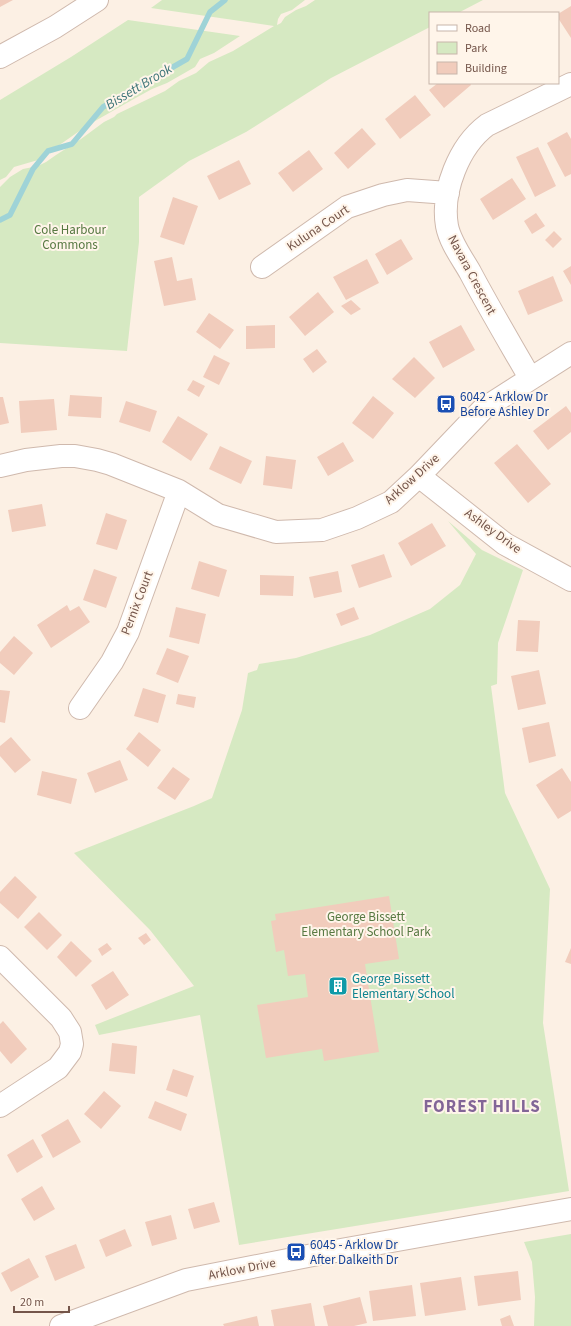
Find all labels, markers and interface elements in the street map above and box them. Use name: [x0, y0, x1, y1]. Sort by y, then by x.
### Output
legend: [429, 12, 559, 84]
text: Road: [465, 20, 491, 37]
text: Park: [465, 40, 487, 57]
water label: Bissett Brook: [102, 59, 176, 115]
text: Building: [465, 60, 507, 77]
street label: Kuluna Court: [283, 200, 353, 255]
park label: Cole Harbour Commons: [34, 221, 107, 254]
street label: Navara Crescent: [443, 232, 501, 319]
place label: 6042 - Arklow Dr Before Ashley Dr: [460, 388, 550, 421]
bus stop icon: 6042 - Arklow Dr Before Ashley Dr: [435, 393, 457, 415]
street label: Arklow Drive: [381, 449, 443, 509]
street label: Ashley Drive: [461, 504, 525, 558]
street label: Pernix Court: [117, 568, 158, 638]
park label: George Bissett Elementary School Park: [301, 908, 431, 941]
place label: George Bissett Elementary School: [352, 970, 454, 1003]
building icon: George Bissett Elementary School: [327, 975, 349, 997]
district label: FOREST HILLS: [423, 1095, 541, 1119]
place label: 6045 - Arklow Dr After Dalkeith Dr: [310, 1236, 399, 1269]
bus stop icon: 6045 - Arklow Dr After Dalkeith Dr: [285, 1241, 307, 1263]
street label: Arklow Drive: [207, 1254, 277, 1284]
scale bar: [14, 1288, 69, 1314]
text: 20 m: [20, 1294, 44, 1311]

